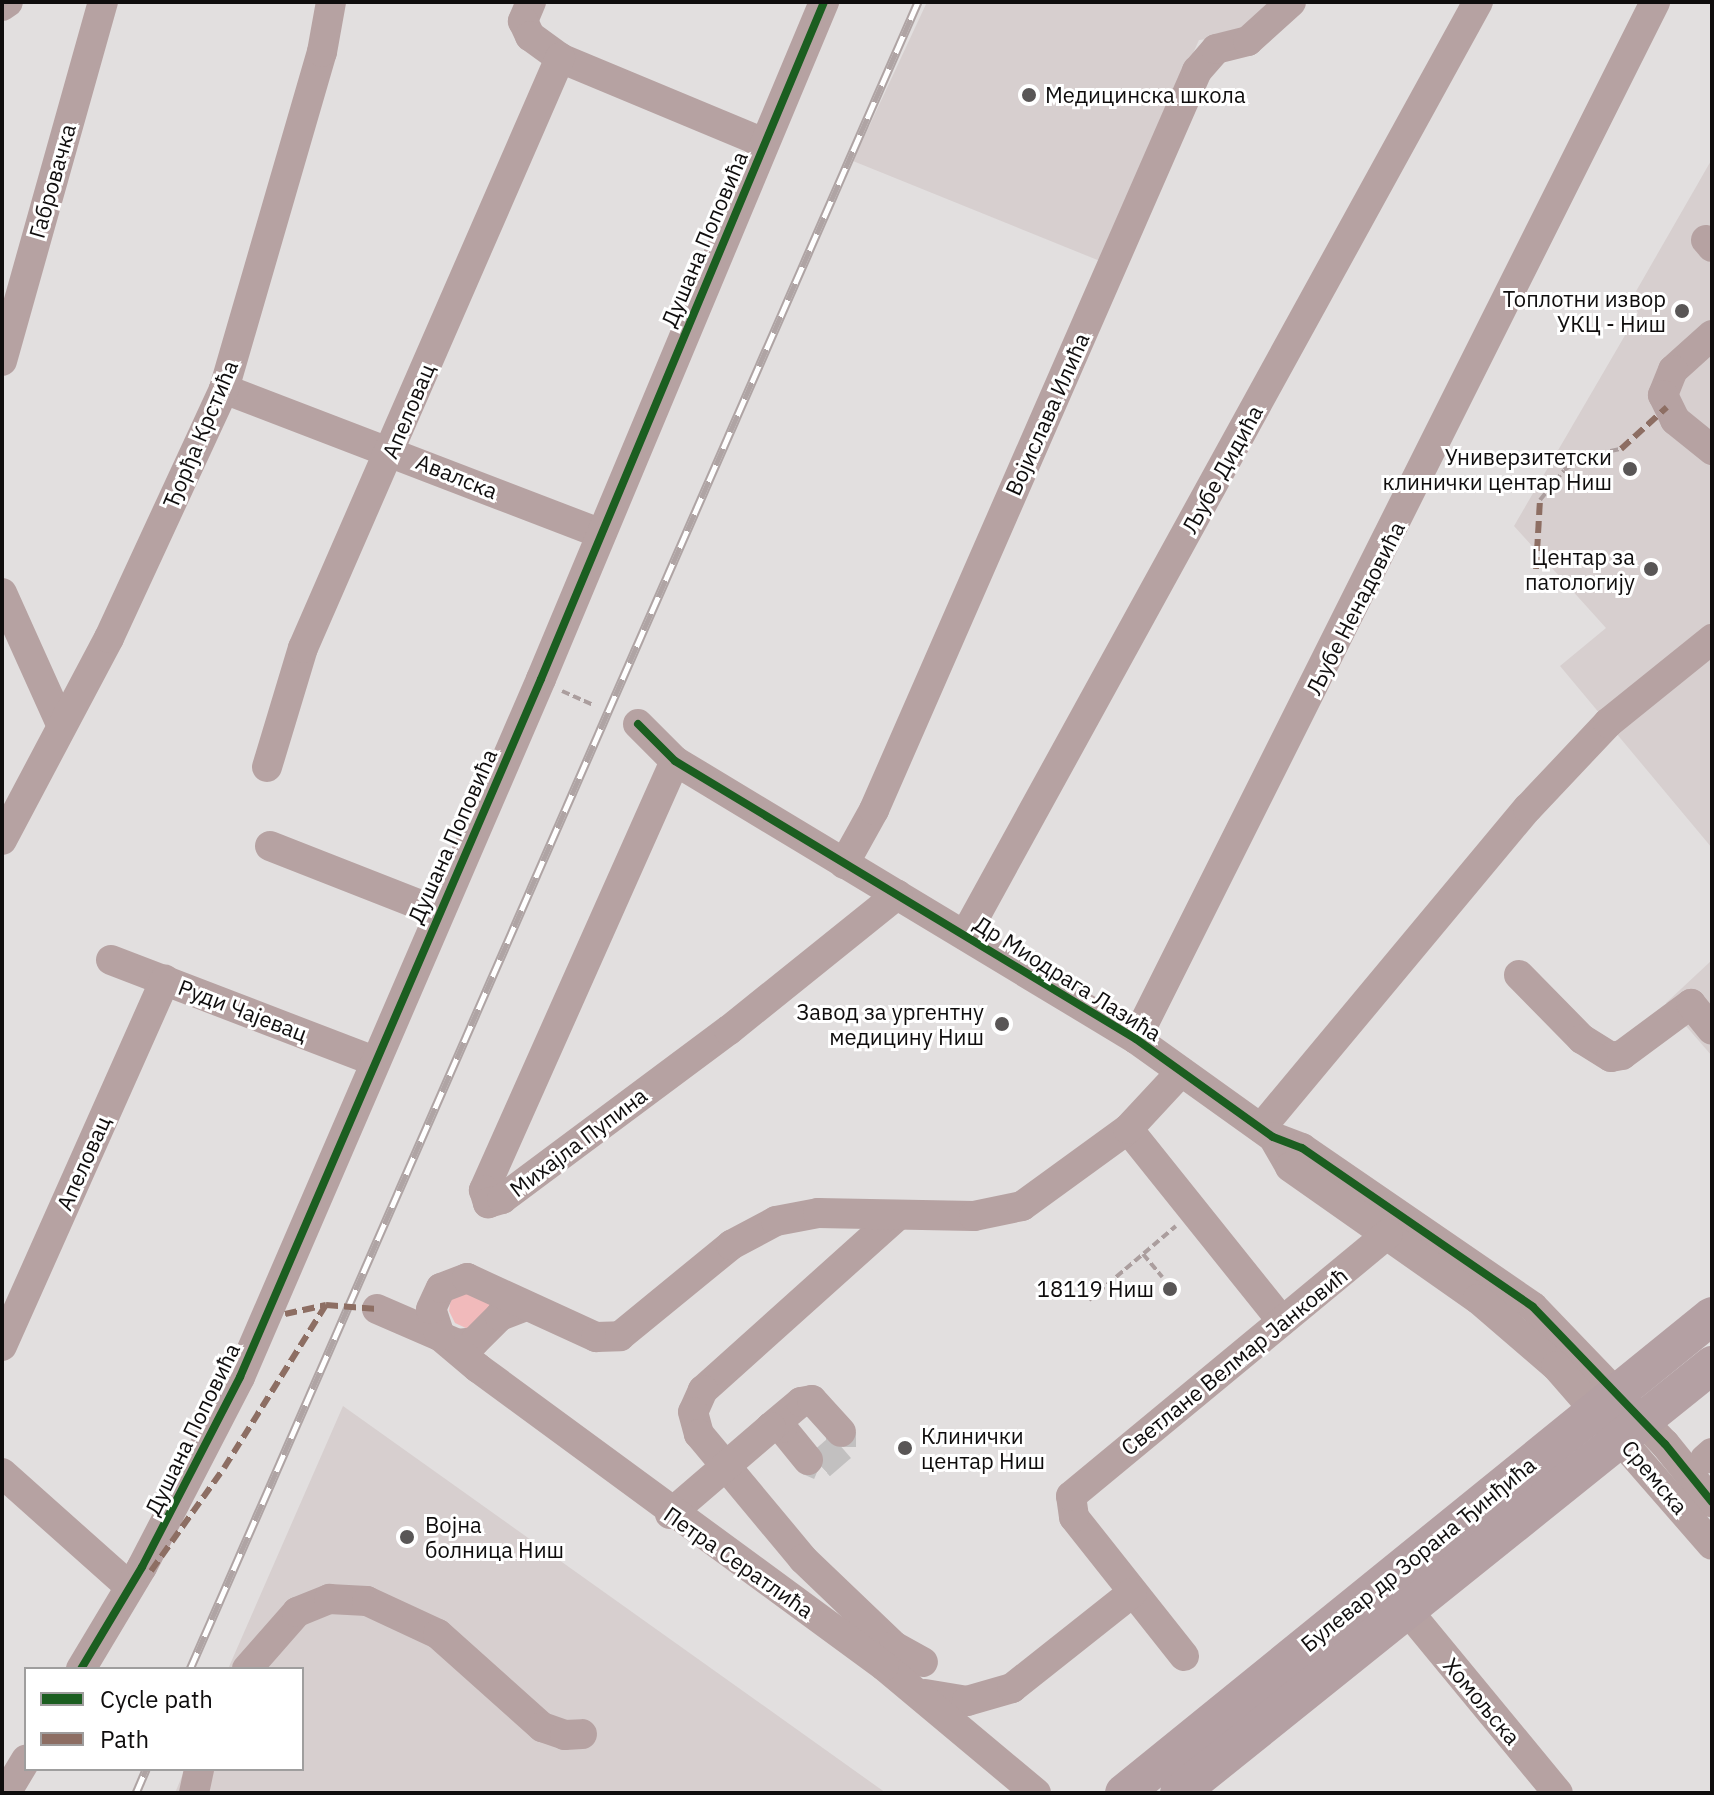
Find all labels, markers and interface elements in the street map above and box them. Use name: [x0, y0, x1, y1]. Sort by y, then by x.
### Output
place label: Медицинска школа: [1045, 82, 1246, 108]
marker: Медицинска школа: [1020, 86, 1038, 104]
street label: Габровачка: [23, 121, 81, 241]
street label: Душана Поповића: [655, 147, 753, 331]
place label: Топлотни извор УКЦ - Ниш: [1503, 285, 1666, 336]
marker: Топлотни извор УКЦ - Ниш: [1673, 302, 1691, 320]
street label: Војислава Илића: [999, 329, 1095, 499]
street label: Ђорђа Крстића: [157, 356, 243, 512]
street label: Апеловац: [376, 360, 440, 462]
street label: Љубе Дидића: [1176, 400, 1268, 538]
place label: Универзитетски клинички центар Ниш: [1383, 443, 1612, 494]
street label: Авалска: [412, 448, 502, 504]
marker: Универзитетски клинички центар Ниш: [1619, 458, 1641, 480]
street label: Љубе Ненадовића: [1300, 517, 1410, 699]
place label: Центар за патологију: [1525, 543, 1635, 594]
marker: Центар за патологију: [1642, 560, 1660, 578]
street label: Душана Поповића: [402, 745, 502, 927]
street label: Др Миодрага Лазића: [969, 910, 1167, 1046]
street label: Руди Чајевац: [175, 973, 311, 1047]
place label: Завод за ургентну медицину Ниш: [796, 998, 984, 1050]
marker: Завод за ургентну медицину Ниш: [991, 1013, 1013, 1035]
street label: Михајла Пупина: [504, 1082, 652, 1202]
street label: Апеловац: [50, 1112, 116, 1214]
street label: Светлане Велмар Јанковић: [1116, 1262, 1352, 1460]
place label: 18119 Ниш: [1037, 1276, 1154, 1302]
marker: 18119 Ниш: [1161, 1280, 1179, 1298]
street label: Душана Поповића: [139, 1339, 245, 1519]
place label: Клинички центар Ниш: [921, 1422, 1045, 1474]
street label: Сремска: [1616, 1435, 1694, 1519]
marker: Клинички центар Ниш: [896, 1439, 914, 1457]
street label: Булевар др Зорана Ђинђића: [1295, 1451, 1541, 1657]
street label: Петра Сератлића: [659, 1501, 819, 1623]
place label: Војна болница Ниш: [425, 1511, 564, 1562]
marker: Војна болница Ниш: [396, 1526, 418, 1548]
street label: Хомољска: [1438, 1652, 1526, 1750]
legend: [24, 1667, 304, 1771]
text: Cycle path: [100, 1683, 213, 1715]
text: Path: [100, 1723, 149, 1755]

